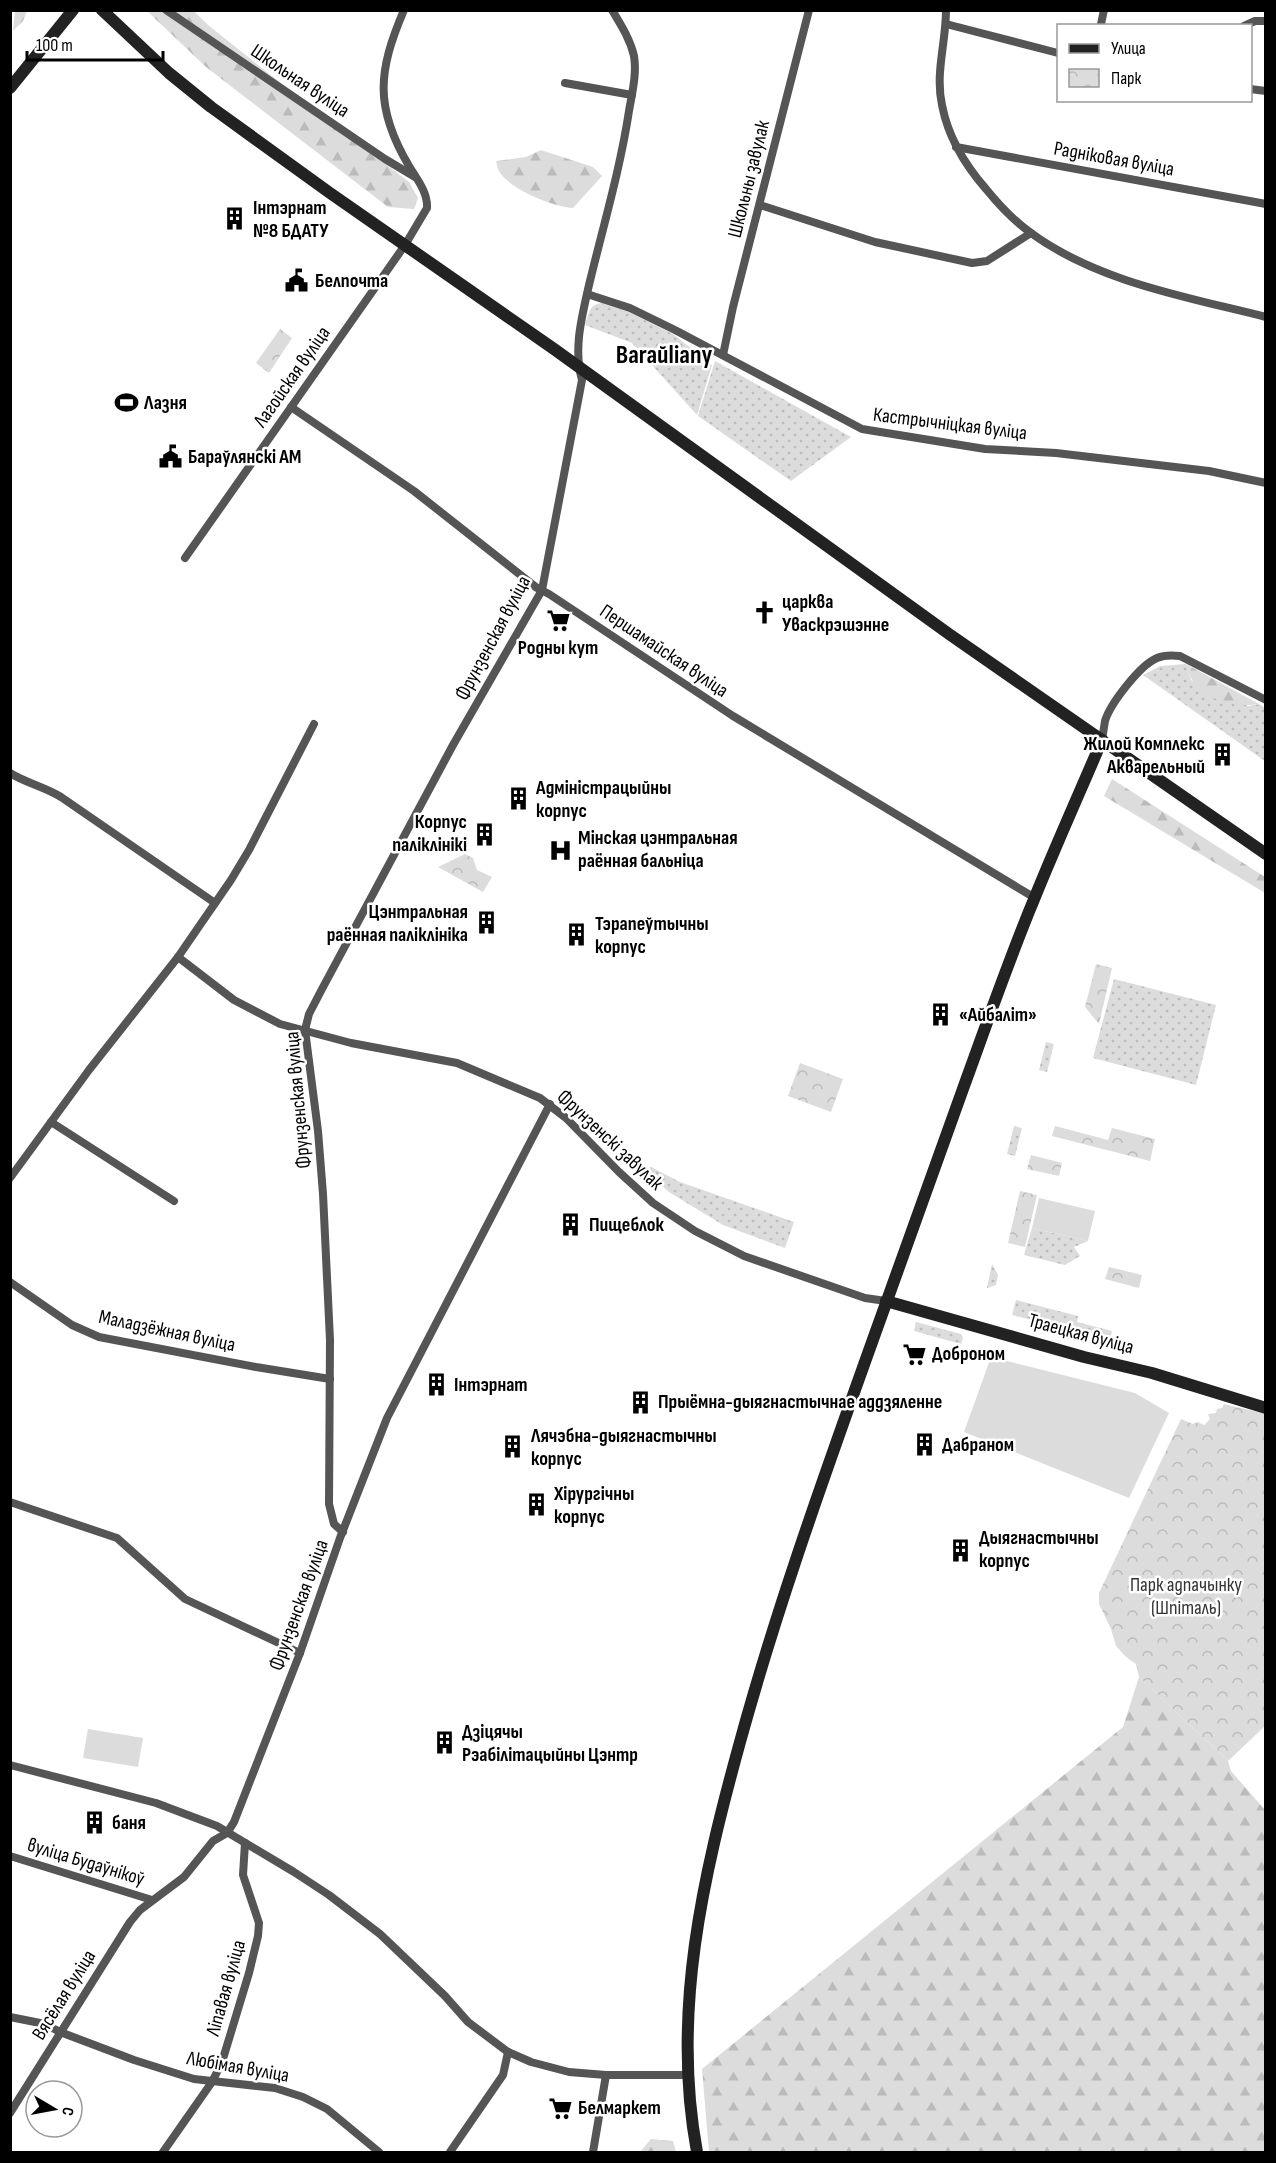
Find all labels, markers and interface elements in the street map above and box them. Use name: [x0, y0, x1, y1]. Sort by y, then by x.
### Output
scale bar: [27, 24, 164, 62]
legend: [1057, 24, 1252, 102]
text: 100 m: [36, 35, 73, 56]
text: Улица: [1111, 38, 1146, 59]
street label: Школьная вуліца: [246, 39, 354, 123]
text: Парк: [1111, 68, 1142, 89]
street label: Школьны завулак: [723, 117, 775, 240]
street label: Радніковая вуліца: [1052, 137, 1176, 181]
place label: Інтэрнат №8 БДАТУ: [253, 196, 329, 243]
building icon: Інтэрнат №8 БДАТУ: [222, 206, 248, 232]
public building icon: Белпочта: [284, 268, 310, 294]
place label: Белпочта: [315, 269, 388, 293]
street label: Лагойская вуліца: [248, 322, 336, 433]
district label: Baraŭliany: [616, 340, 712, 371]
sports icon: Лазня: [113, 390, 139, 416]
place label: Лазня: [143, 391, 187, 415]
street label: Кастрычніцкая вуліца: [872, 403, 1028, 445]
public building icon: Бараўлянскі АМ: [157, 444, 183, 470]
place label: Бараўлянскі АМ: [188, 445, 301, 469]
street label: Фрунзенская вуліца: [450, 572, 536, 704]
place label: царква Уваскрэшэнне: [782, 590, 889, 637]
street label: Першамайская вуліца: [595, 599, 733, 703]
church icon: царква Уваскрэшэнне: [751, 600, 777, 626]
supermarket icon: Родны кут: [545, 608, 571, 634]
place label: Родны кут: [518, 636, 598, 660]
place label: Жилой Комплекс Акварельный: [1083, 732, 1205, 779]
building icon: Жилой Комплекс Акварельный: [1210, 742, 1236, 768]
place label: Адміністрацыйны корпус: [535, 776, 671, 823]
building icon: Адміністрацыйны корпус: [505, 786, 531, 812]
place label: Корпус паліклінікі: [392, 810, 467, 857]
building icon: Корпус паліклінікі: [472, 821, 498, 847]
place label: Мінская цэнтральная раённая бальніца: [578, 826, 738, 873]
hospital icon: Мінская цэнтральная раённая бальніца: [547, 837, 573, 863]
place label: Цэнтральная раённая паліклініка: [327, 900, 468, 947]
building icon: Цэнтральная раённая паліклініка: [473, 910, 499, 936]
place label: Тэрапеўтычны корпус: [595, 912, 709, 959]
building icon: Тэрапеўтычны корпус: [564, 922, 590, 948]
building icon: «Айбаліт»: [928, 1002, 954, 1028]
place label: «Айбаліт»: [959, 1003, 1037, 1027]
street label: Фрунзенская вуліца: [280, 1030, 316, 1170]
street label: Фрунзенскі завулак: [552, 1085, 668, 1196]
building icon: Пищеблок: [558, 1212, 584, 1238]
place label: Пищеблок: [589, 1213, 664, 1237]
street label: Маладзёжная вуліца: [97, 1305, 237, 1357]
street label: Траецкая вуліца: [1026, 1308, 1136, 1360]
supermarket icon: Доброном: [901, 1341, 927, 1367]
place label: Доброном: [932, 1342, 1005, 1366]
building icon: Інтэрнат: [423, 1372, 449, 1398]
place label: Інтэрнат: [454, 1373, 528, 1397]
building icon: Прыёмна-дыягнастычнае аддзяленне: [627, 1389, 653, 1415]
place label: Прыёмна-дыягнастычнае аддзяленне: [658, 1390, 942, 1414]
place label: Лячэбна-дыягнастычны корпус: [530, 1424, 717, 1471]
building icon: Дабраном: [911, 1432, 937, 1458]
place label: Дабраном: [942, 1433, 1014, 1457]
building icon: Лячэбна-дыягнастычны корпус: [500, 1434, 526, 1460]
place label: Хірургічны корпус: [553, 1482, 634, 1529]
building icon: Хірургічны корпус: [523, 1492, 549, 1518]
place label: Дыягнастычны корпус: [979, 1526, 1098, 1573]
street label: Фрунзенская вуліца: [264, 1536, 334, 1674]
building icon: Дыягнастычны корпус: [948, 1537, 974, 1563]
park label: Парк адпачынку (Шпіталь): [1130, 1573, 1242, 1620]
place label: Дзіцячы Рэабілітацыйны Цэнтр: [462, 1720, 638, 1767]
building icon: Дзіцячы Рэабілітацыйны Цэнтр: [431, 1730, 457, 1756]
building icon: баня: [81, 1810, 107, 1836]
place label: баня: [112, 1811, 146, 1835]
street label: вуліца Будаўнікоў: [25, 1833, 148, 1891]
street label: Ліпавая вуліца: [201, 1937, 251, 2040]
street label: Вясёлая вуліца: [27, 1946, 101, 2044]
street label: Любімая вуліца: [184, 2046, 291, 2088]
north arrow: [24, 2079, 84, 2139]
supermarket icon: Белмаркет: [547, 2095, 573, 2121]
place label: Белмаркет: [578, 2096, 661, 2120]
text: С: [57, 2106, 77, 2117]

